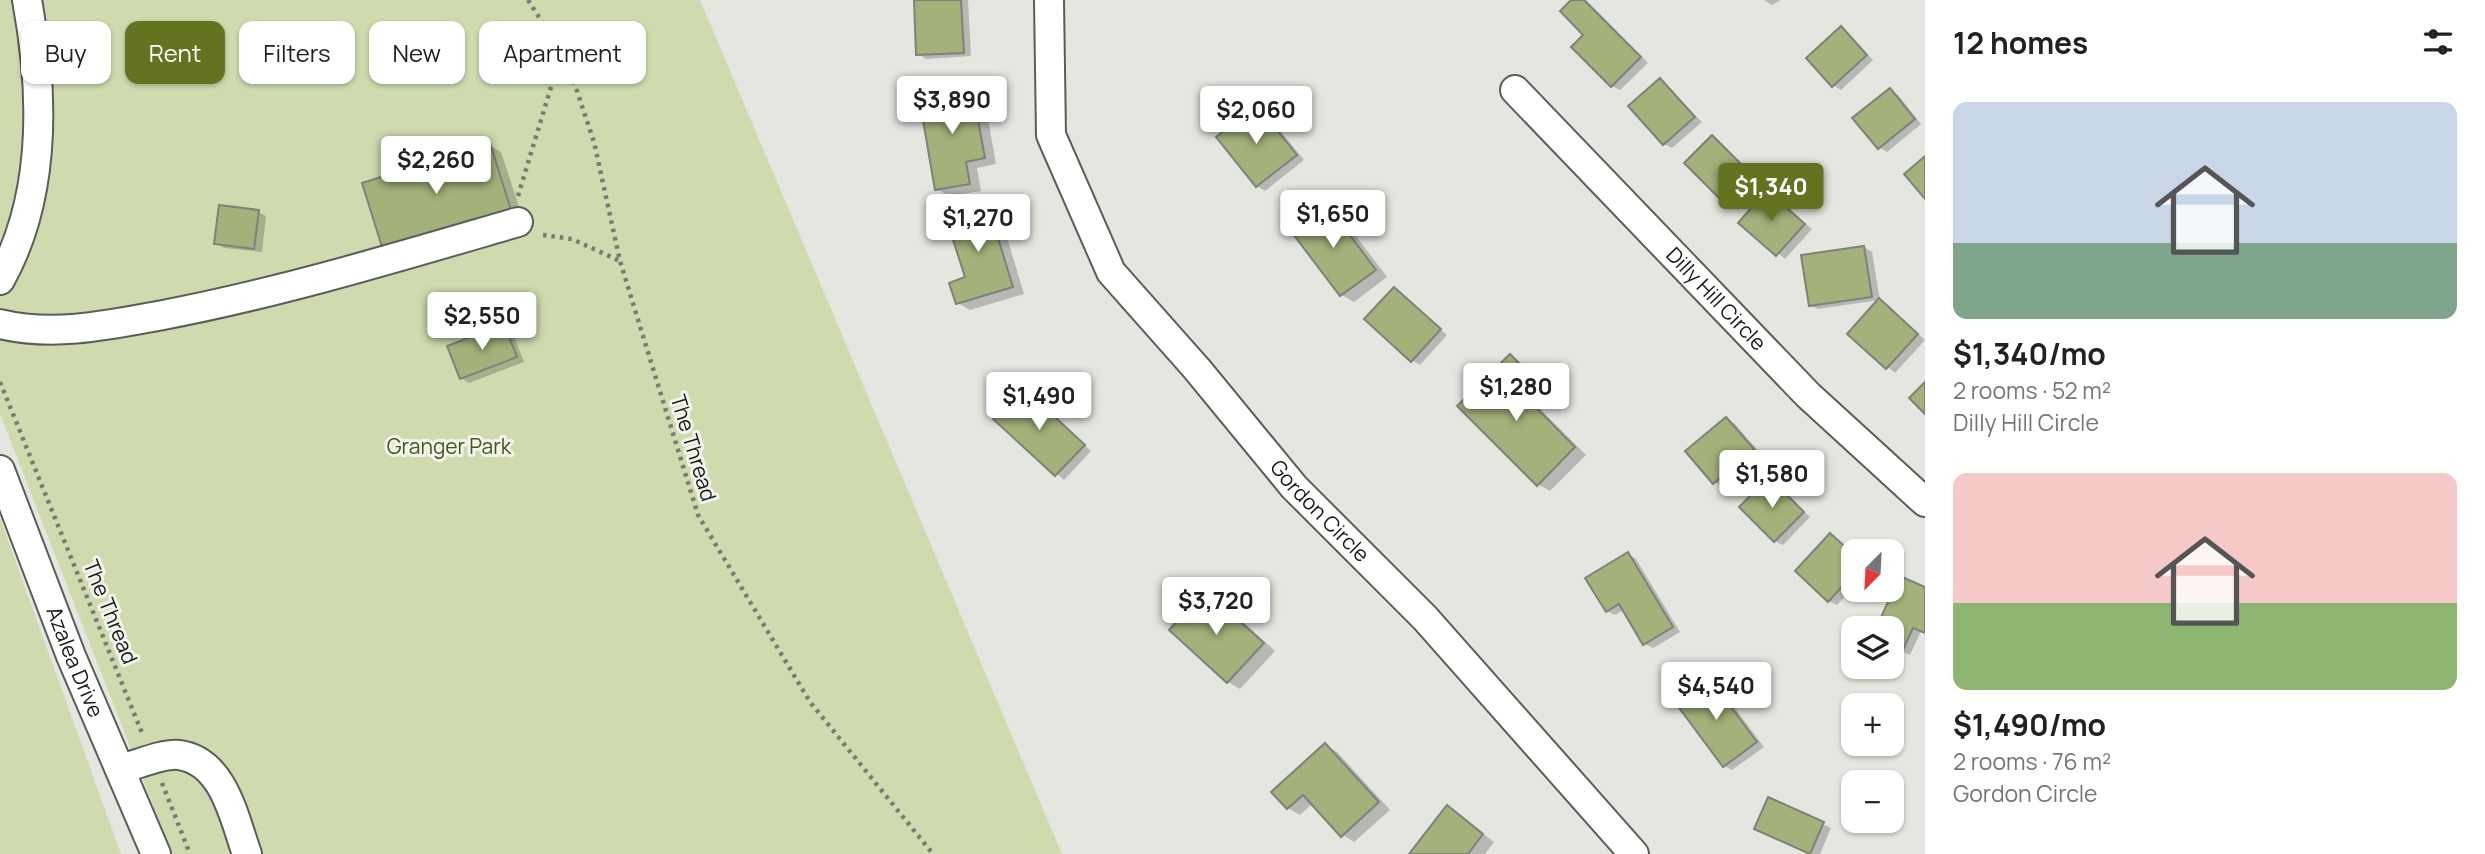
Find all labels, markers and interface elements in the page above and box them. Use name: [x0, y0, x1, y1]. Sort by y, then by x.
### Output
chip: Buy: [21, 21, 111, 84]
chip: Rent: [125, 21, 225, 84]
chip: Filters: [239, 21, 355, 84]
chip: New: [369, 21, 465, 84]
chip: Apartment: [479, 21, 646, 84]
text: 12 homes: [1953, 22, 2088, 63]
icon: filters: [2419, 23, 2457, 61]
pin: $3,890: [895, 76, 1009, 136]
text: $3,890: [913, 83, 991, 115]
pin: $2,060: [1199, 86, 1313, 146]
text: $2,060: [1216, 93, 1296, 125]
pin: $2,260: [379, 136, 493, 196]
text: $2,260: [397, 143, 475, 175]
icon: home: [2142, 147, 2268, 273]
pin: $1,340: [1714, 164, 1828, 223]
text: $1,340: [1734, 170, 1808, 202]
pin: $1,650: [1276, 190, 1390, 250]
pin: $1,270: [921, 194, 1035, 254]
text: $1,650: [1296, 197, 1370, 229]
text: $1,270: [942, 201, 1014, 233]
street label: Dilly Hill Circle: [1660, 241, 1773, 356]
pin: $2,550: [425, 292, 539, 352]
text: $2,550: [443, 299, 521, 331]
text: $1,340/mo: [1953, 333, 2106, 374]
pin: $1,280: [1459, 364, 1573, 423]
text: $1,280: [1479, 370, 1553, 402]
pin: $1,490: [982, 372, 1096, 432]
text: 2 rooms · 52 m²: [1953, 374, 2111, 406]
text: $1,490: [1002, 379, 1076, 411]
street label: The Thread: [664, 391, 723, 504]
text: Dilly Hill Circle: [1953, 406, 2099, 438]
park label: Granger Park: [387, 432, 512, 460]
pin: $1,580: [1715, 450, 1829, 510]
street label: Gordon Circle: [1264, 454, 1376, 568]
text: $1,580: [1735, 457, 1809, 489]
icon: home: [2142, 518, 2268, 644]
north arrow: [1841, 539, 1904, 602]
map controls: [1841, 539, 1904, 833]
street label: The Thread: [77, 555, 145, 668]
pin: $3,720: [1159, 578, 1273, 637]
text: $3,720: [1178, 584, 1254, 616]
street label: Azalea Drive: [40, 602, 111, 721]
button: layers: [1841, 616, 1904, 679]
pin: $4,540: [1659, 662, 1773, 722]
text: $4,540: [1677, 669, 1755, 701]
button: +: [1841, 693, 1904, 756]
text: $1,490/mo: [1953, 704, 2106, 745]
text: 2 rooms · 76 m²: [1953, 745, 2111, 777]
button: −: [1841, 770, 1904, 833]
text: Gordon Circle: [1953, 777, 2097, 809]

